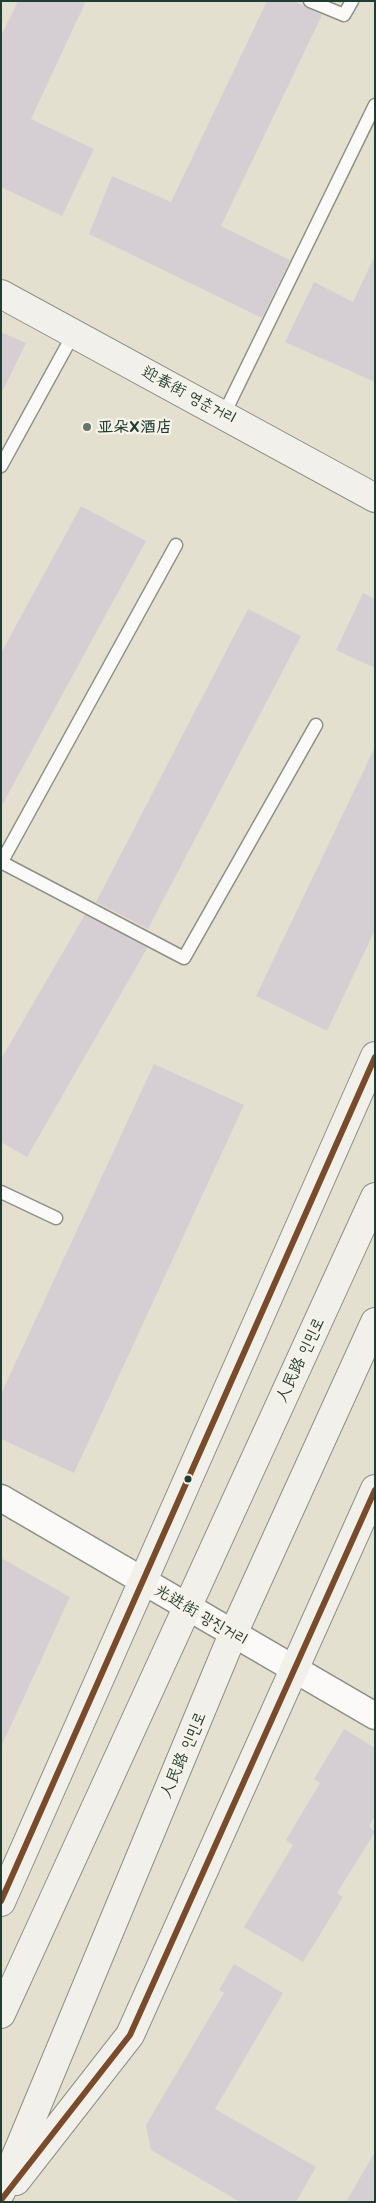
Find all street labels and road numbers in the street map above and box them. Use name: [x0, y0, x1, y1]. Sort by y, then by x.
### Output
street label: 迎春街 영춘거리: [138, 362, 240, 428]
street label: 人民路 인민로: [272, 1314, 328, 1406]
street label: 光进街 광진거리: [151, 1581, 251, 1649]
street label: 人民路 인민로: [156, 1709, 210, 1801]

